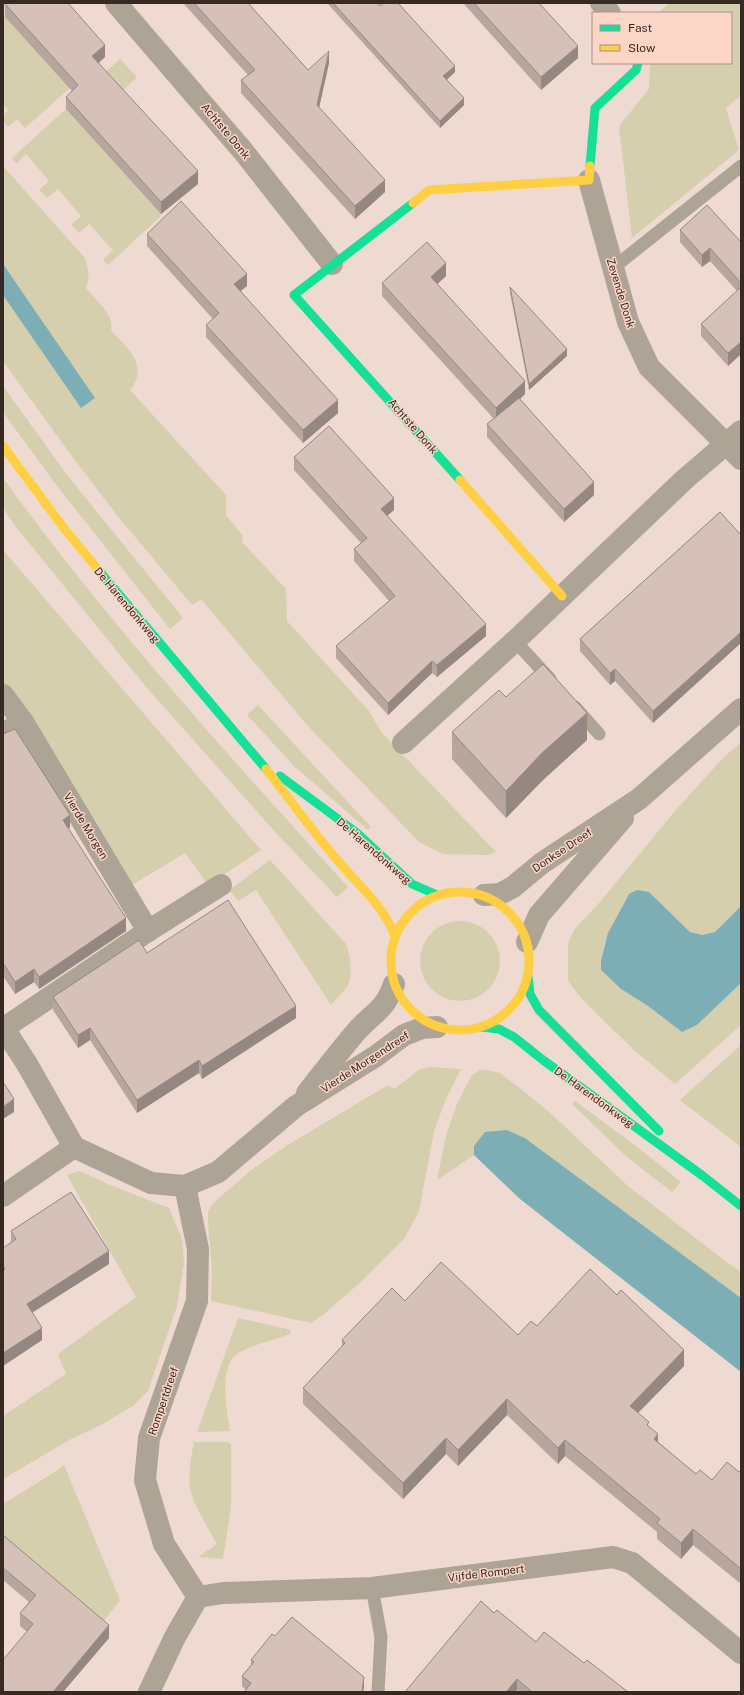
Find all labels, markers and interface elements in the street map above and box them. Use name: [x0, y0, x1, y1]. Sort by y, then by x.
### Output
legend: [592, 12, 732, 64]
text: Fast: [628, 21, 653, 35]
text: Slow: [628, 41, 656, 55]
street label: Achtste Donk: [199, 101, 253, 161]
street label: Zevende Donk: [605, 256, 637, 330]
street label: Achtste Donk: [386, 396, 440, 456]
street label: De Harendonkweg: [92, 565, 162, 645]
street label: Vierde Morgen: [61, 791, 111, 861]
street label: De Harendonkweg: [334, 815, 414, 887]
street label: Donkse Dreef: [530, 825, 595, 874]
street label: Vierde Morgendreef: [319, 1029, 412, 1095]
street label: De Harendonkweg: [552, 1064, 636, 1130]
street label: Rompertdreef: [146, 1365, 181, 1437]
street label: Vijfde Rompert: [447, 1562, 525, 1584]

